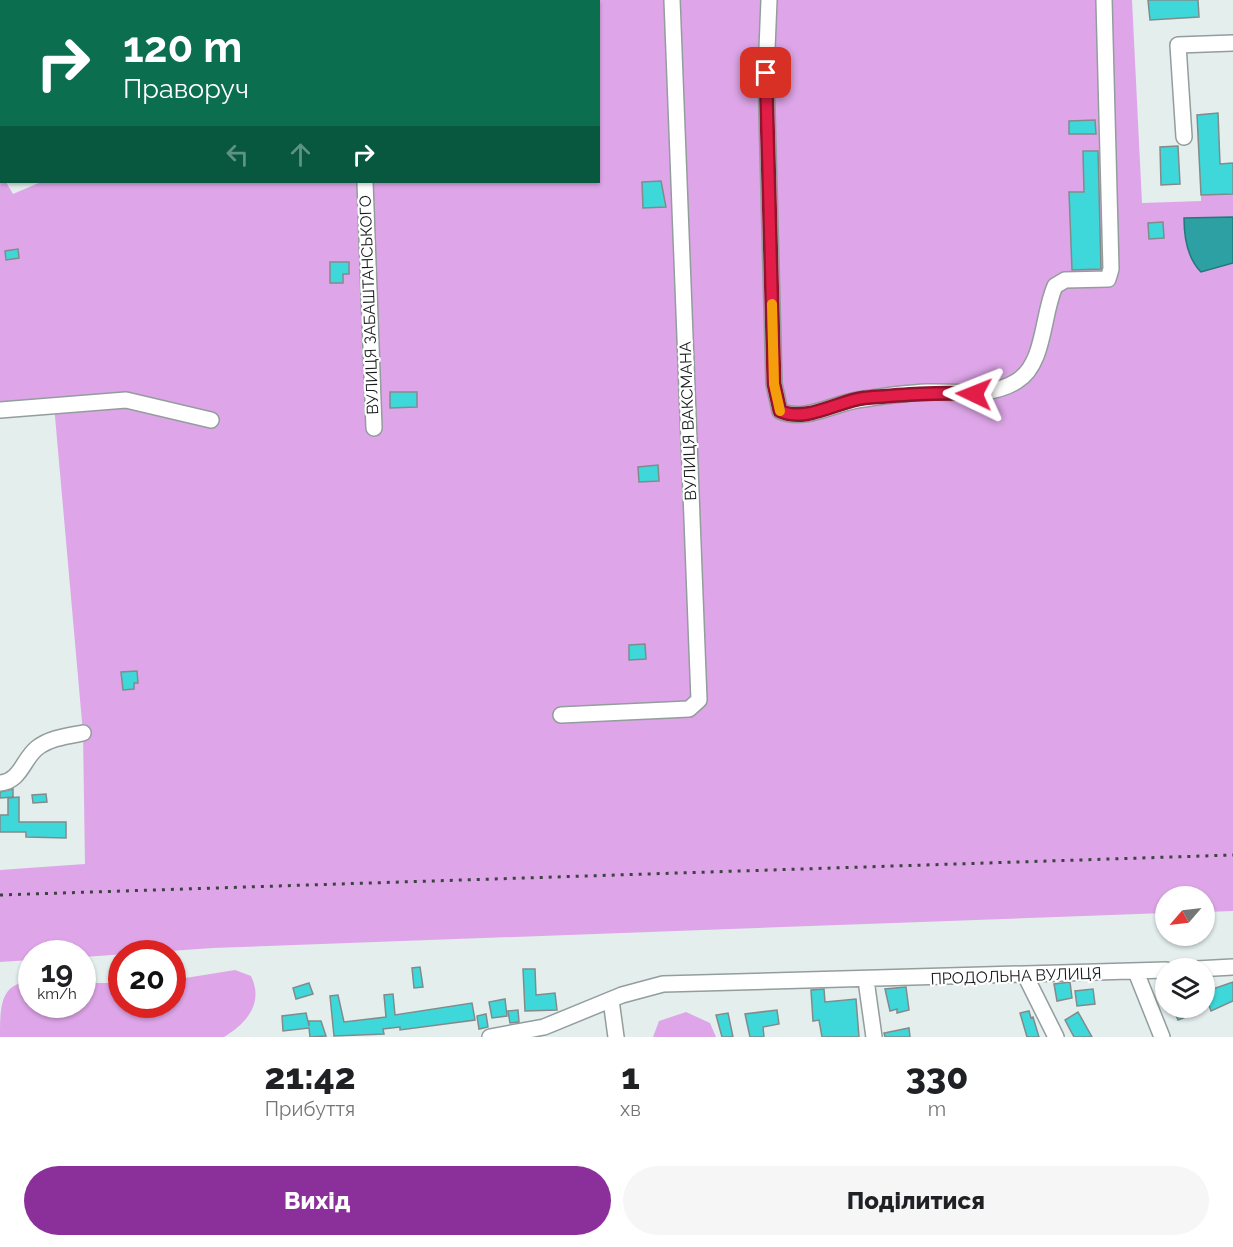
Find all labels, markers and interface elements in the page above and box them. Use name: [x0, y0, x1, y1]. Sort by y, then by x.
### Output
text: 120 m: [123, 23, 242, 72]
icon: right: [24, 24, 102, 102]
pin: [740, 47, 791, 98]
icon: arrive: [749, 56, 782, 89]
text: Праворуч: [123, 73, 249, 104]
icon: left: [221, 138, 254, 171]
icon: ahead: [284, 138, 317, 171]
icon: right: [347, 138, 380, 171]
street label: ВУЛИЦЯ ЗАБАШТАНСЬКОГО: [356, 195, 382, 415]
street label: ВУЛИЦЯ ВАКСМАНА: [676, 341, 700, 501]
position arrow: [942, 362, 1006, 426]
north arrow: [1155, 886, 1215, 946]
map controls: [1155, 886, 1215, 1018]
speed limit sign: 20: [108, 940, 186, 1018]
text: 19: [41, 954, 73, 989]
button: layers: [1155, 958, 1215, 1018]
street label: ПРОДОЛЬНА ВУЛИЦЯ: [930, 964, 1102, 988]
text: km/h: [37, 985, 77, 1003]
text: 21:42: [265, 1055, 356, 1097]
text: 1: [621, 1055, 640, 1097]
text: 330: [905, 1055, 968, 1097]
text: Прибуття: [265, 1097, 355, 1121]
text: хв: [620, 1097, 641, 1121]
text: m: [928, 1097, 946, 1121]
button: Вихід: [24, 1166, 611, 1235]
button: Поділитися: [623, 1166, 1209, 1235]

